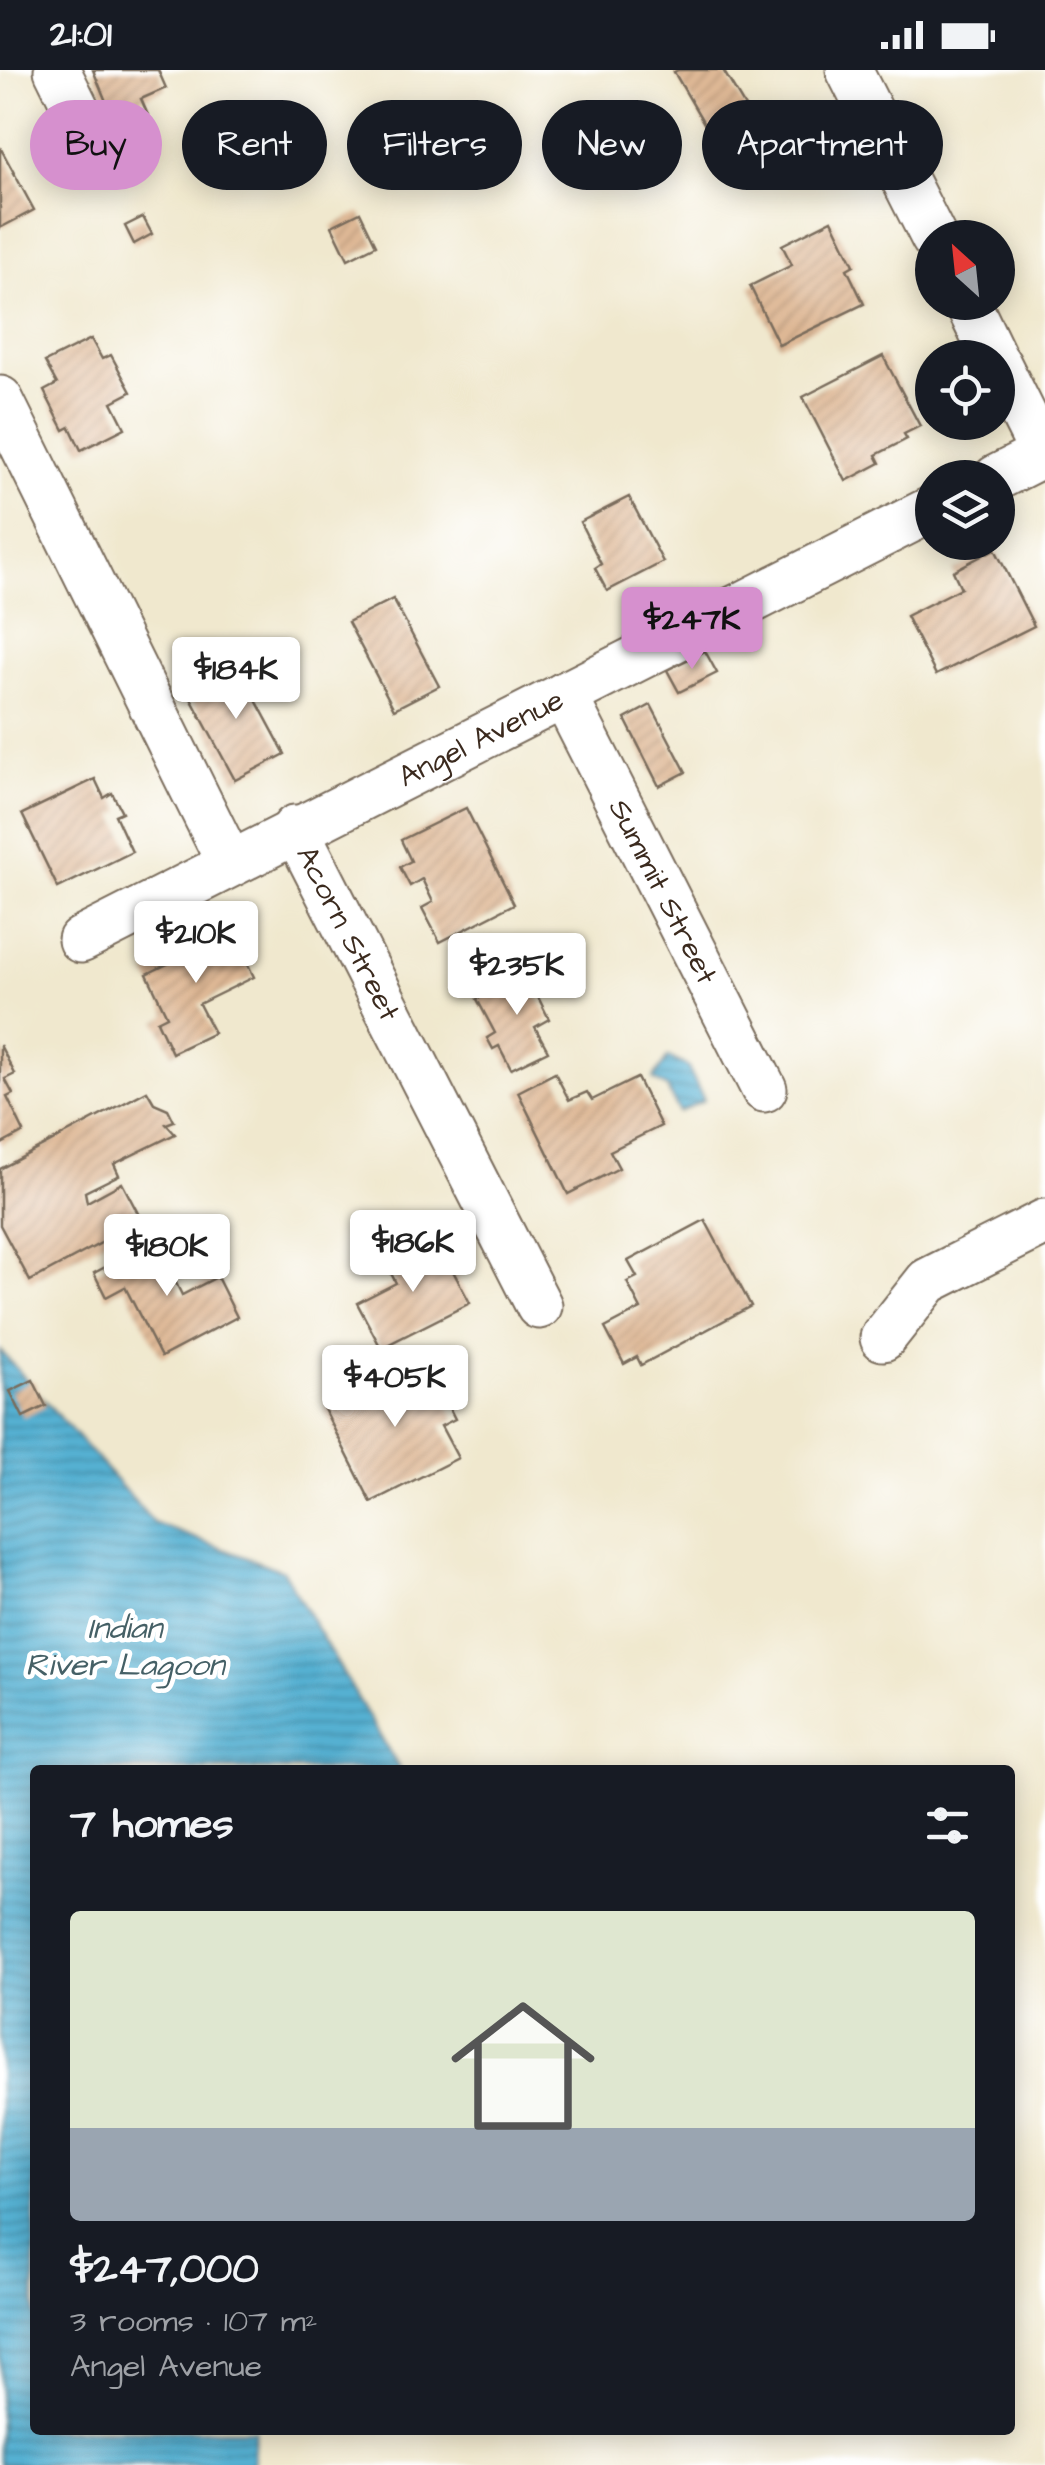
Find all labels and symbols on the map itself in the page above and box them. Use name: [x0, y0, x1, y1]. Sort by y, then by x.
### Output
north arrow: [915, 220, 1015, 320]
pin: $247K: [622, 587, 762, 672]
pin: $184K: [166, 637, 306, 722]
street label: Angel Avenue: [391, 679, 571, 798]
street label: Summit Street: [598, 792, 727, 991]
street label: Acorn Street: [286, 839, 410, 1028]
pin: $210K: [126, 901, 266, 986]
pin: $235K: [447, 933, 587, 1018]
pin: $186K: [343, 1210, 483, 1295]
pin: $180K: [97, 1214, 237, 1299]
pin: $405K: [325, 1345, 465, 1430]
water label: Indian River Lagoon: [26, 1606, 227, 1689]

